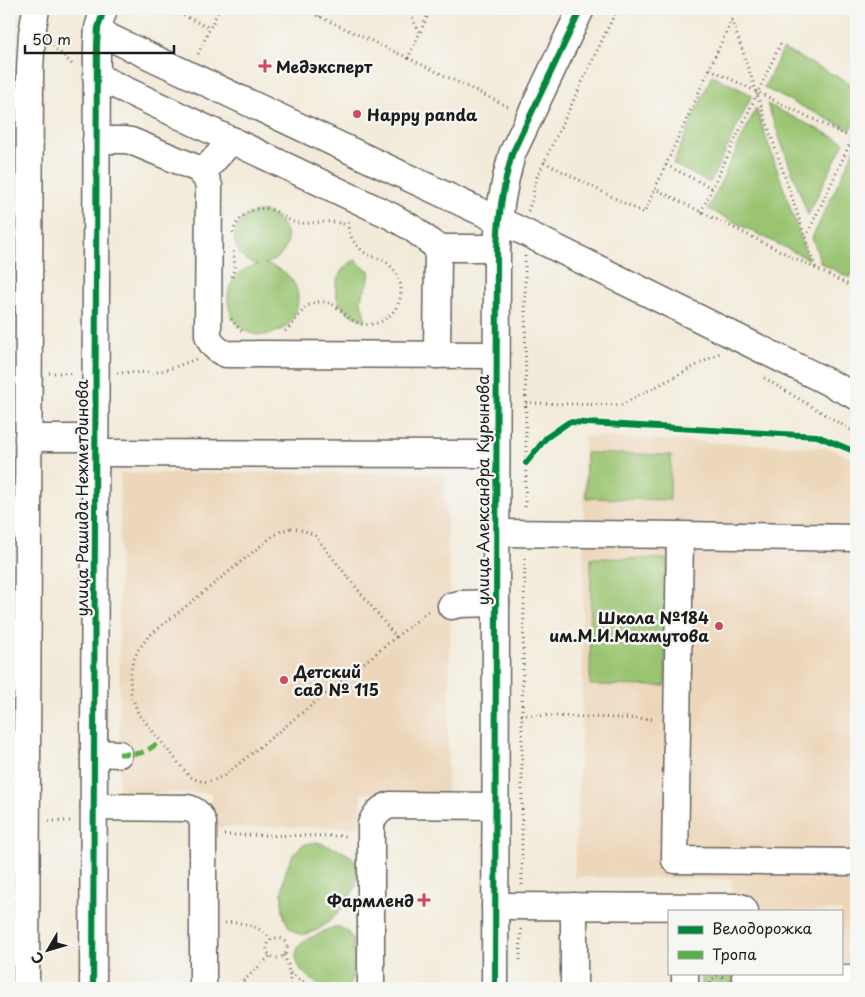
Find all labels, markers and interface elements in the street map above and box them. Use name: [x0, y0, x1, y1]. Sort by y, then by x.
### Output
scale bar: [25, 22, 174, 54]
text: 50 m: [32, 27, 71, 50]
place label: Медэксперт: [276, 54, 373, 78]
marker: Медэксперт: [258, 59, 272, 73]
place label: Happy panda: [367, 102, 478, 126]
marker: Happy panda: [351, 108, 363, 120]
street label: улица Александра Курынова: [470, 375, 494, 605]
street label: улица Рашида Нежметдинова: [69, 379, 93, 617]
place label: Школа №184 им.М.И.Махмутова: [549, 605, 709, 647]
marker: Школа №184 им.М.И.Махмутова: [713, 620, 725, 632]
place label: Детский сад № 115: [293, 659, 379, 701]
marker: Детский сад № 115: [278, 674, 290, 686]
place label: Фармленд: [327, 888, 414, 912]
marker: Фармленд: [418, 894, 430, 906]
legend: [668, 910, 842, 974]
text: Велодорожка: [712, 916, 813, 939]
north arrow: [22, 924, 72, 974]
text: Тропа: [712, 942, 757, 965]
text: С: [26, 948, 49, 969]

